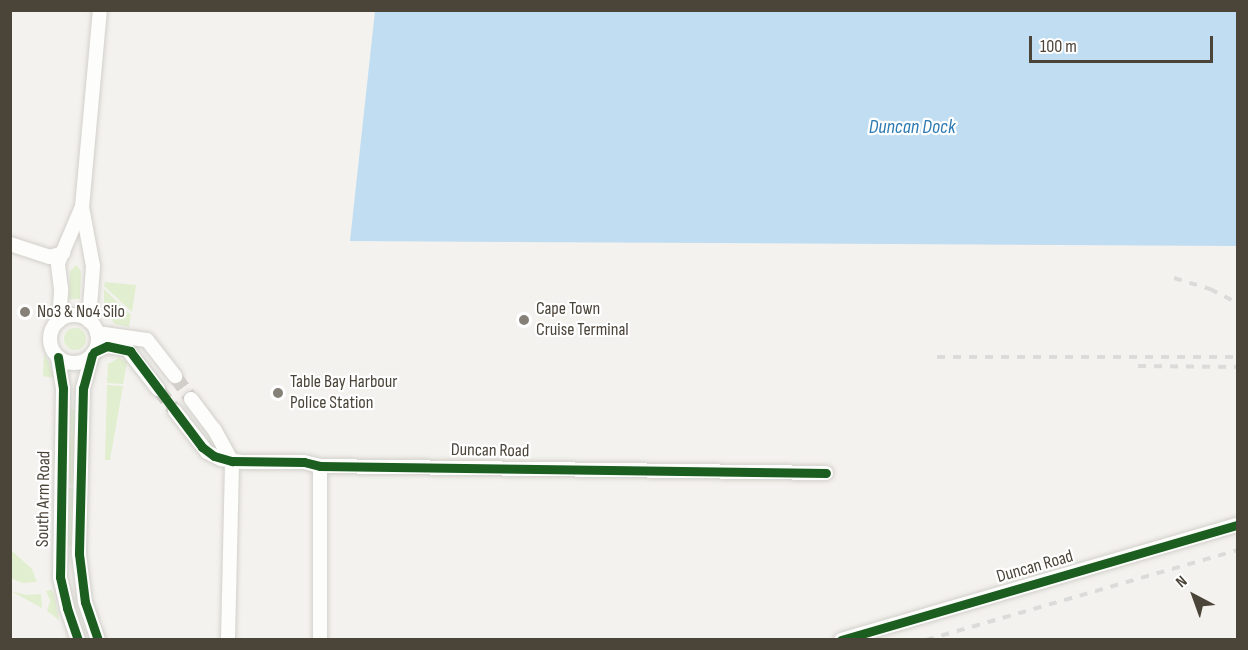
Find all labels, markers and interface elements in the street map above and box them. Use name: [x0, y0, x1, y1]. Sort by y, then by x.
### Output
scale bar: [1032, 24, 1216, 62]
text: 100 m: [1040, 36, 1077, 57]
water label: Duncan Dock: [869, 115, 955, 139]
place label: Cape Town Cruise Terminal: [536, 299, 629, 342]
place label: No3 & No4 Silo: [37, 301, 125, 323]
marker: No3 & No4 Silo: [18, 305, 32, 319]
marker: Cape Town Cruise Terminal: [517, 313, 531, 327]
place label: Table Bay Harbour Police Station: [290, 372, 398, 415]
marker: Table Bay Harbour Police Station: [271, 386, 285, 400]
street label: Duncan Road: [451, 440, 529, 462]
street label: South Arm Road: [32, 451, 56, 547]
street label: Duncan Road: [994, 546, 1076, 588]
north arrow: [1164, 566, 1224, 626]
text: N: [1172, 572, 1191, 592]

